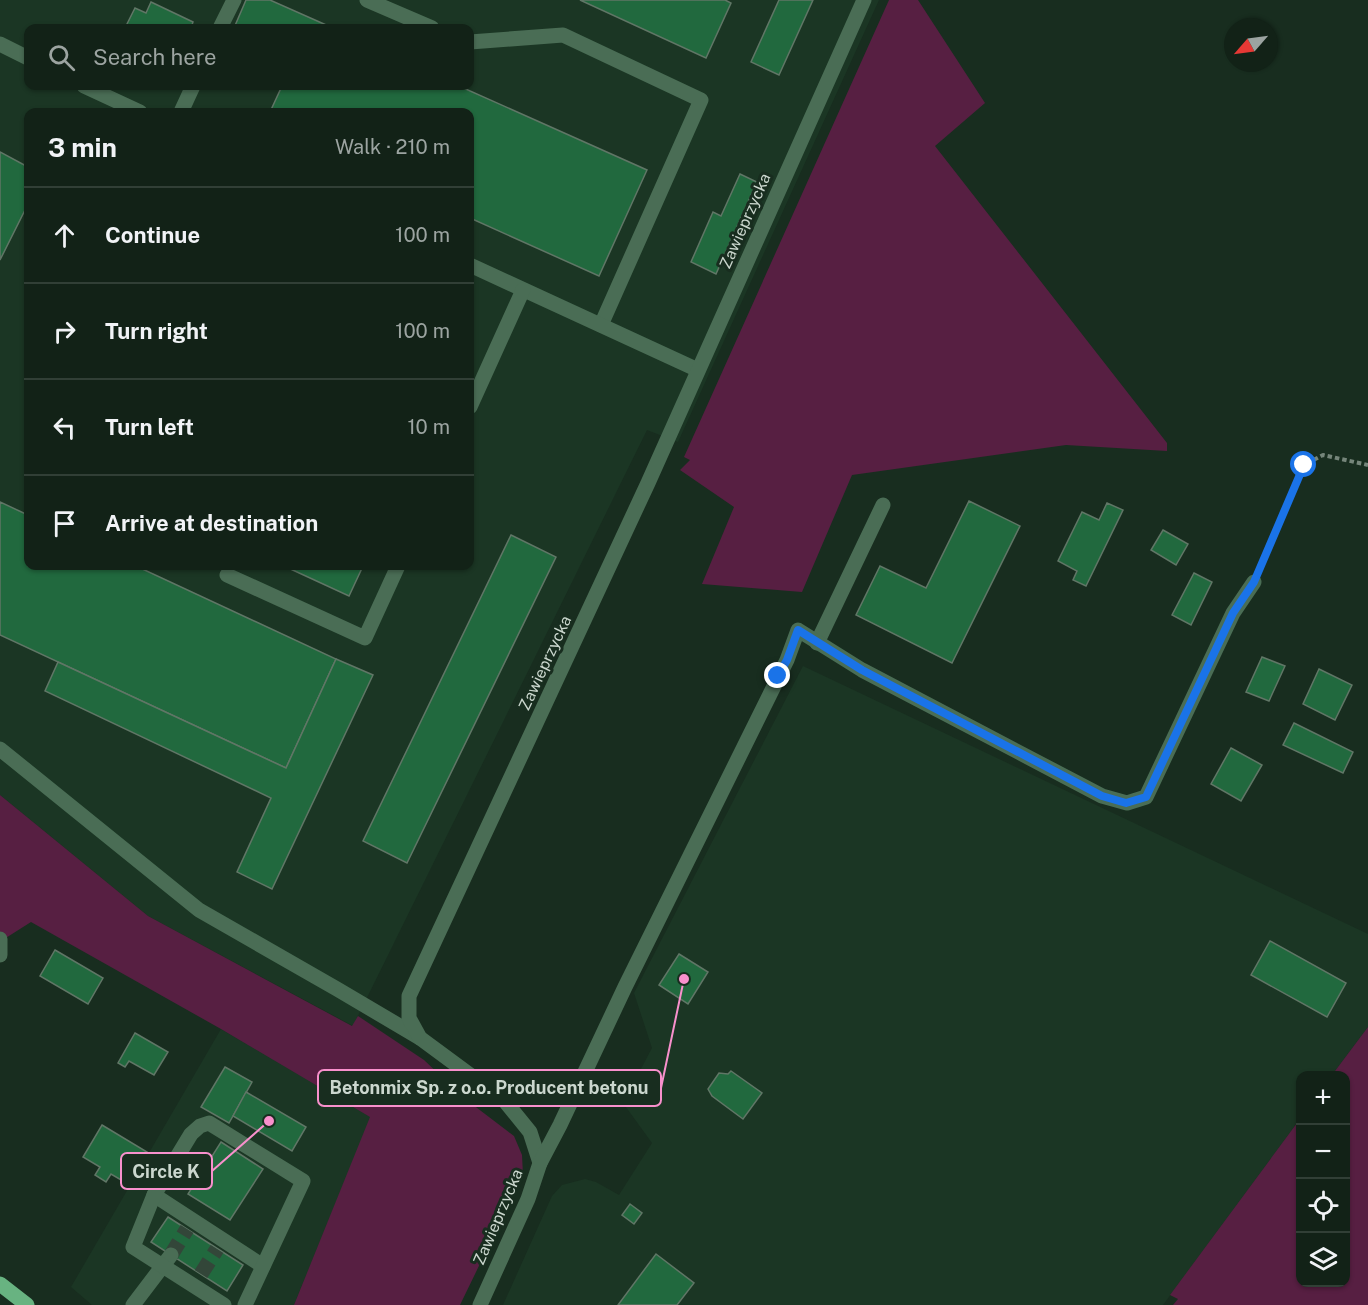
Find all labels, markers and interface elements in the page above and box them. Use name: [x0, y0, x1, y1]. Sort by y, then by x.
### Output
north arrow: [1224, 18, 1278, 72]
search box: [24, 24, 474, 90]
icon: search: [45, 41, 78, 74]
text: Search here: [93, 44, 217, 70]
text: 3 min: [48, 132, 117, 163]
text: Walk · 210 m: [335, 135, 450, 159]
street label: Zawieprzycka: [715, 170, 775, 272]
icon: ahead: [48, 219, 81, 252]
text: Continue: [105, 222, 200, 248]
text: 100 m: [395, 223, 450, 247]
icon: right: [48, 315, 81, 348]
text: Turn right: [105, 318, 208, 344]
text: 100 m: [395, 319, 450, 343]
icon: left: [48, 411, 81, 444]
text: Turn left: [105, 414, 194, 440]
text: 10 m: [407, 415, 450, 439]
route start: [1290, 451, 1316, 477]
icon: arrive: [48, 507, 81, 540]
text: Arrive at destination: [105, 510, 318, 536]
street label: Zawieprzycka: [515, 613, 575, 713]
route end: [764, 662, 790, 688]
callout: Betonmix Sp. z o.o. Producent betonu: [318, 1070, 661, 1106]
map controls: [1296, 1071, 1350, 1287]
button: +: [1296, 1071, 1350, 1125]
text: Betonmix Sp. z o.o. Producent betonu: [329, 1077, 649, 1098]
button: −: [1296, 1125, 1350, 1179]
callout: Circle K: [121, 1153, 212, 1189]
text: Circle K: [132, 1161, 200, 1182]
street label: Zawieprzycka: [469, 1166, 527, 1268]
button: locate: [1296, 1179, 1350, 1233]
button: layers: [1296, 1233, 1350, 1287]

